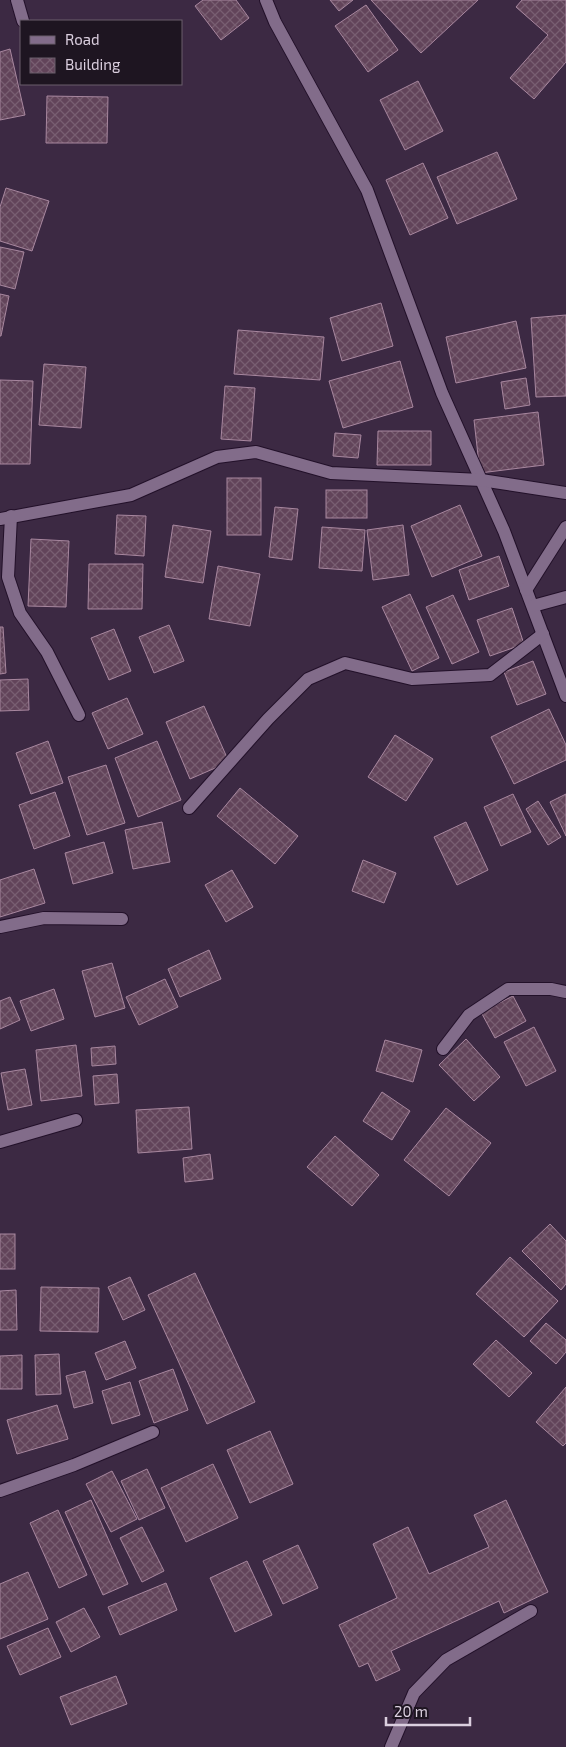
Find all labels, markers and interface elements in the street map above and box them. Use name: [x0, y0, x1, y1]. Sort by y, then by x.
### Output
legend: [20, 20, 182, 85]
text: Road: [65, 30, 100, 48]
text: Building: [65, 55, 121, 73]
scale bar: [386, 1694, 470, 1726]
text: 20 m: [394, 1702, 428, 1720]

